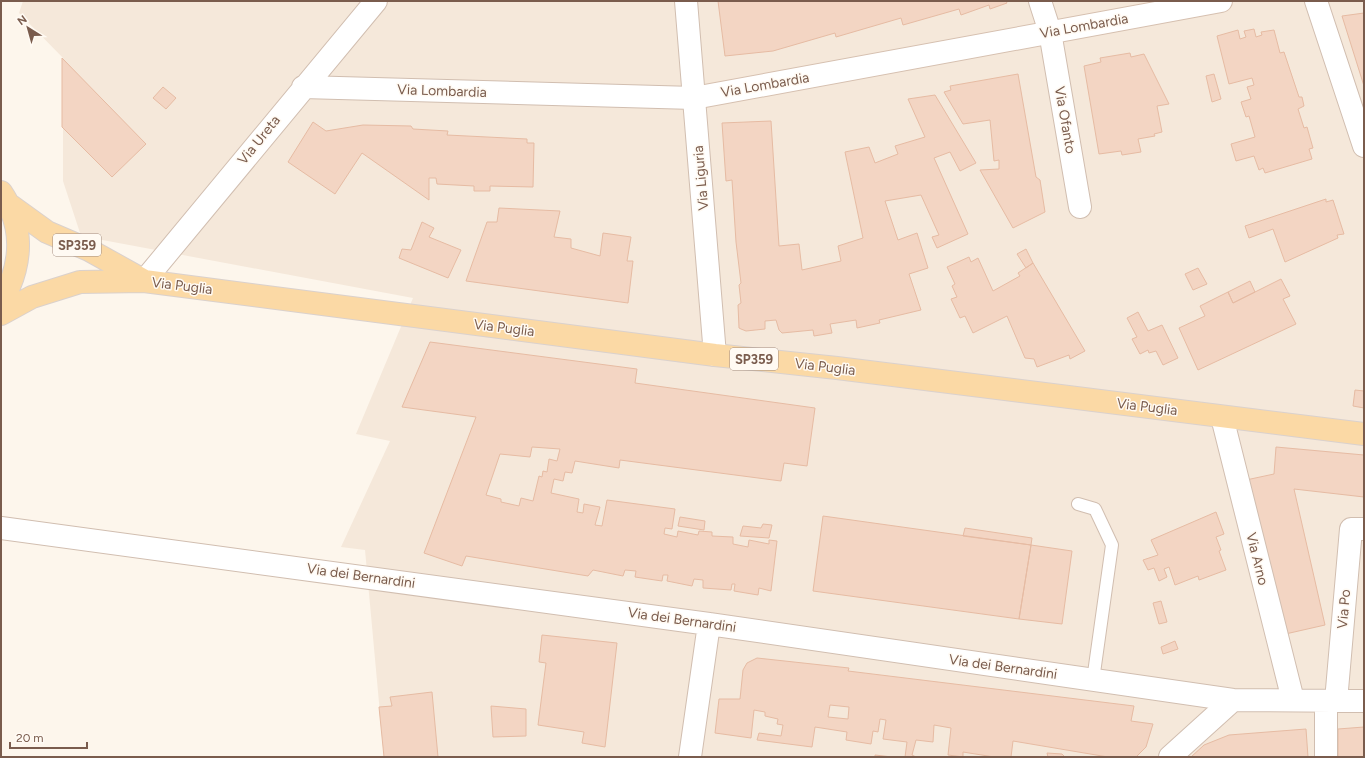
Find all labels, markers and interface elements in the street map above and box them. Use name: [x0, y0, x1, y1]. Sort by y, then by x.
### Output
north arrow: [8, 8, 48, 48]
street label: Via Lombardia: [1038, 10, 1130, 42]
text: N: [15, 13, 30, 28]
street label: Via Lombardia: [719, 69, 811, 101]
street label: Via Lombardia: [397, 81, 487, 101]
street label: Via Ofanto: [1051, 85, 1079, 155]
street label: Via Ureta: [234, 112, 284, 168]
street label: Via Liguria: [690, 145, 712, 211]
road number: SP359: [53, 234, 101, 256]
street label: Via Puglia: [151, 274, 213, 298]
street label: Via Puglia: [473, 316, 535, 340]
road number: SP359: [730, 348, 778, 370]
street label: Via Puglia: [794, 355, 856, 379]
street label: Via Puglia: [1116, 395, 1178, 419]
street label: Via Arno: [1242, 531, 1272, 587]
street label: Via dei Bernardini: [306, 560, 416, 592]
street label: Via Po: [1334, 589, 1354, 629]
street label: Via dei Bernardini: [627, 604, 737, 636]
street label: Via dei Bernardini: [948, 651, 1058, 683]
scale bar: [10, 724, 87, 750]
text: 20 m: [16, 731, 44, 745]

